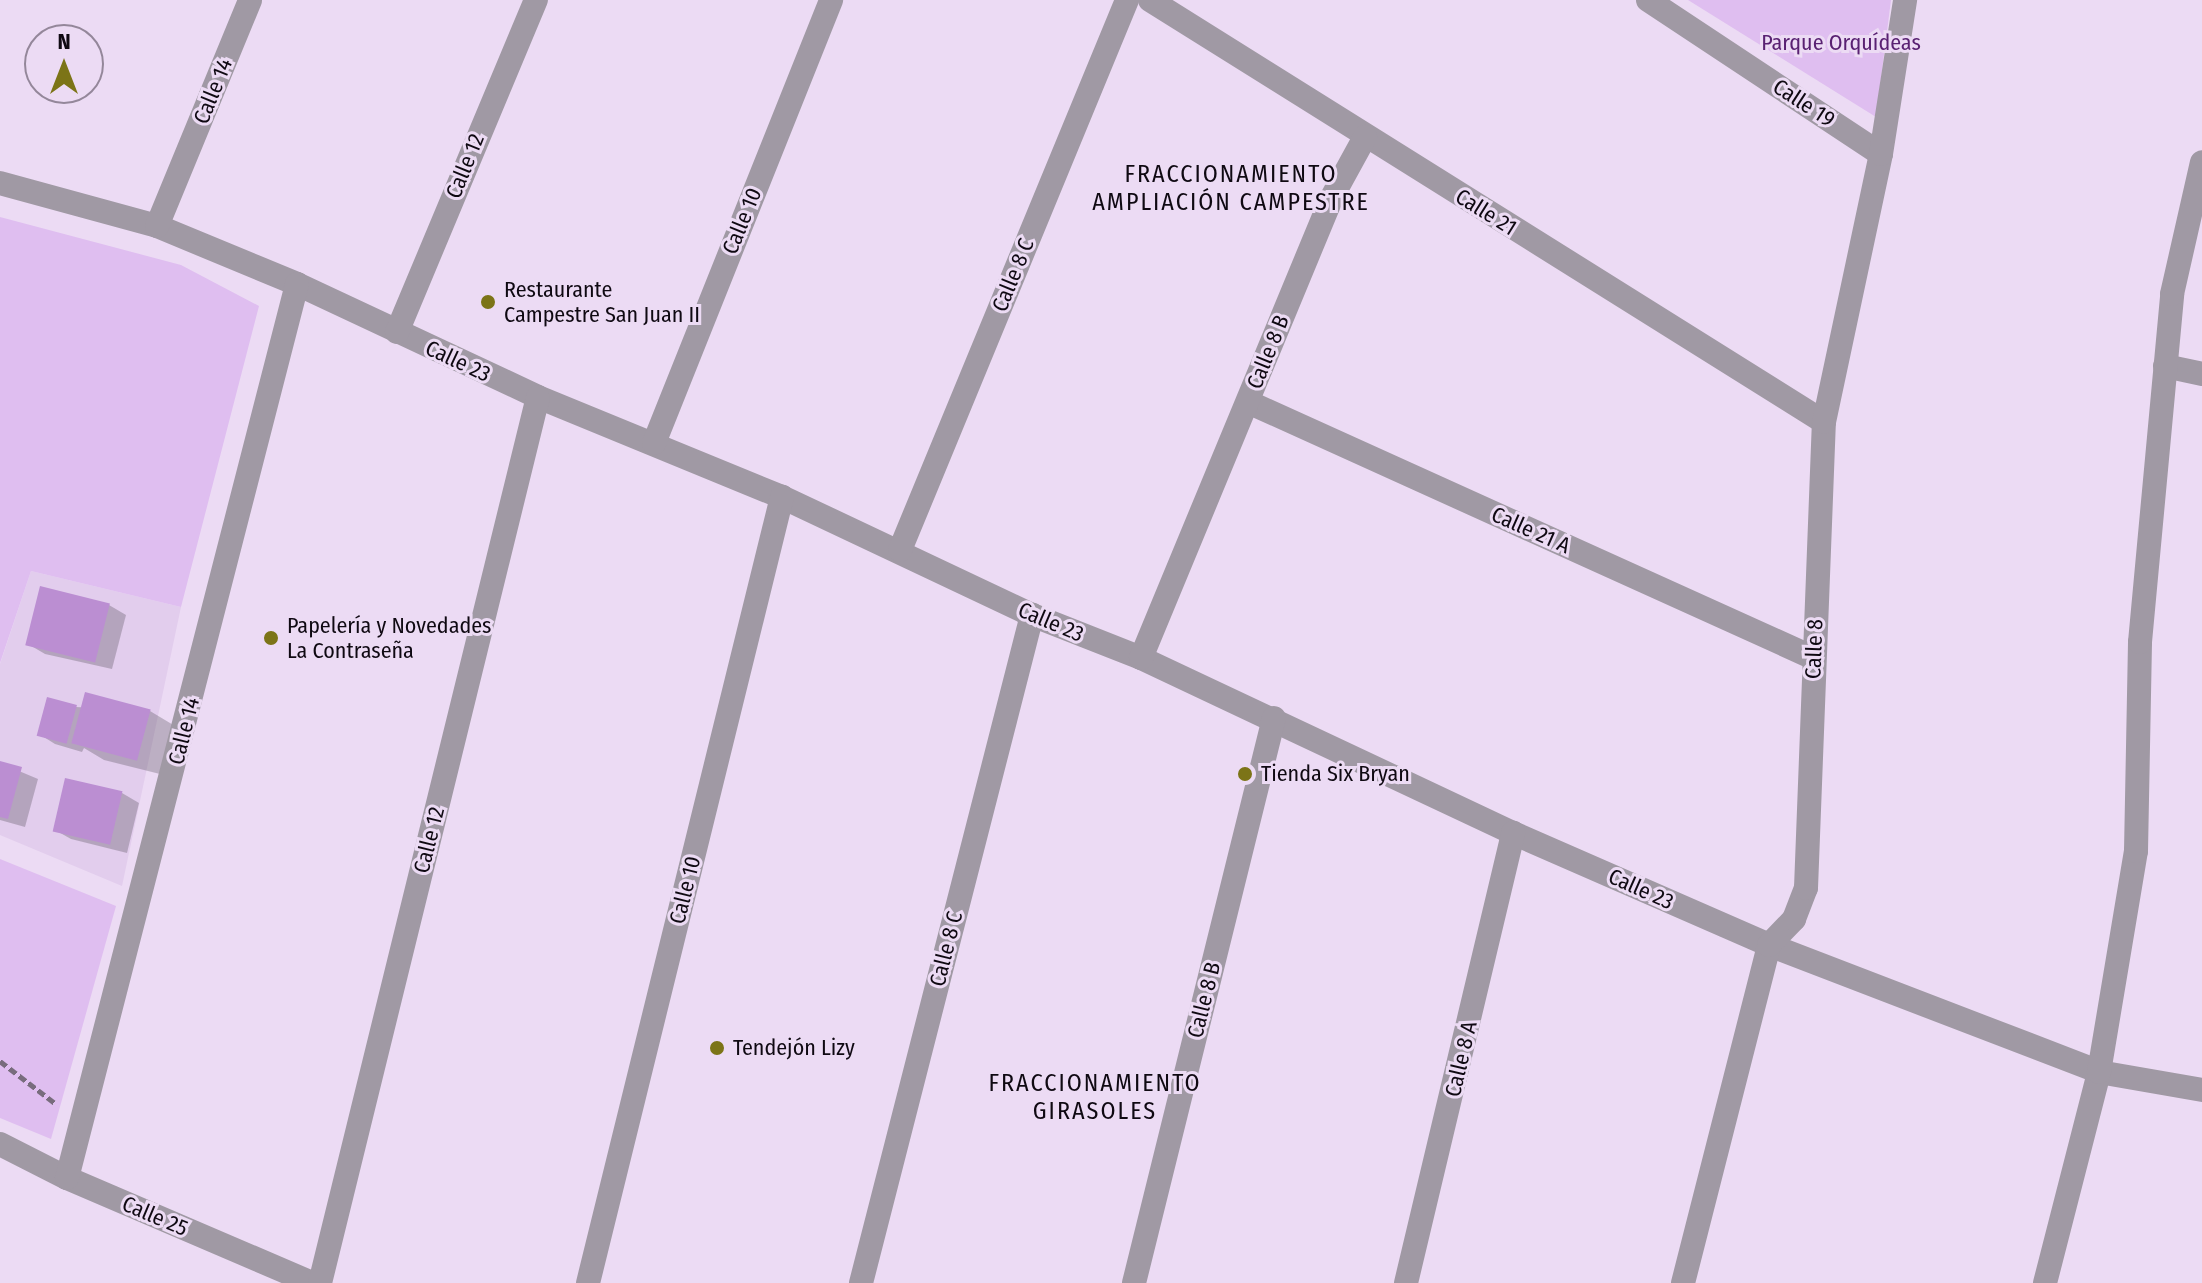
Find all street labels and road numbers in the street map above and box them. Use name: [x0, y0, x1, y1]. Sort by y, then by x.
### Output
street label: Calle 14: [188, 54, 238, 128]
street label: Calle 19: [1768, 73, 1840, 133]
street label: Calle 12: [440, 130, 490, 202]
street label: Calle 21: [1451, 183, 1521, 241]
street label: Calle 10: [717, 184, 767, 258]
street label: Calle 8 C: [986, 235, 1040, 315]
street label: Calle 8 B: [1241, 311, 1295, 393]
street label: Calle 23: [421, 335, 495, 387]
street label: Calle 21 A: [1487, 501, 1575, 559]
street label: Calle 23: [1014, 596, 1088, 648]
street label: Calle 8: [1800, 619, 1828, 679]
street label: Calle 14: [163, 695, 205, 767]
street label: Calle 12: [408, 804, 450, 876]
street label: Calle 10: [664, 853, 706, 927]
street label: Calle 23: [1604, 863, 1678, 915]
street label: Calle 8 C: [924, 909, 968, 989]
street label: Calle 8 B: [1182, 959, 1226, 1041]
street label: Calle 8 A: [1439, 1019, 1483, 1099]
street label: Calle 25: [118, 1190, 192, 1242]

